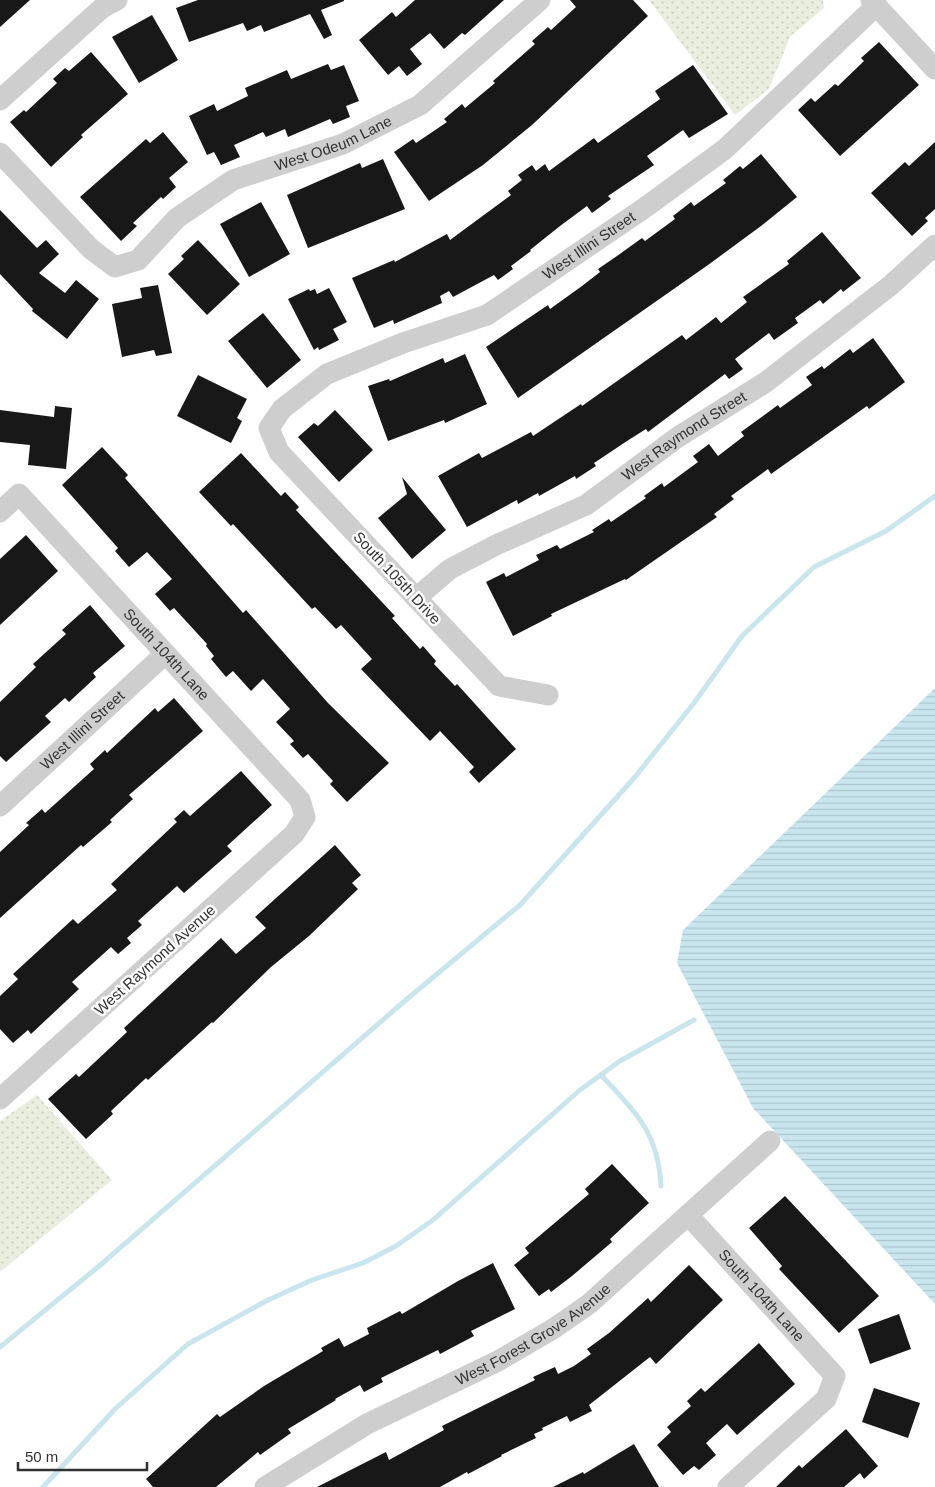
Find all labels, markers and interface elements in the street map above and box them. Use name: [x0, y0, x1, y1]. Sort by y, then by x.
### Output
street label: West Odeum Lane: [272, 112, 394, 174]
street label: West Illini Street: [539, 207, 639, 283]
street label: West Raymond Street: [618, 387, 750, 484]
street label: South 105th Drive: [350, 528, 445, 627]
street label: South 104th Lane: [120, 605, 213, 703]
street label: West Illini Street: [36, 686, 128, 773]
street label: West Raymond Avenue: [91, 901, 218, 1018]
street label: South 104th Lane: [716, 1246, 808, 1345]
street label: West Forest Grove Avenue: [453, 1280, 614, 1388]
scale bar: [18, 1440, 146, 1472]
text: 50 m: [25, 1448, 58, 1465]

